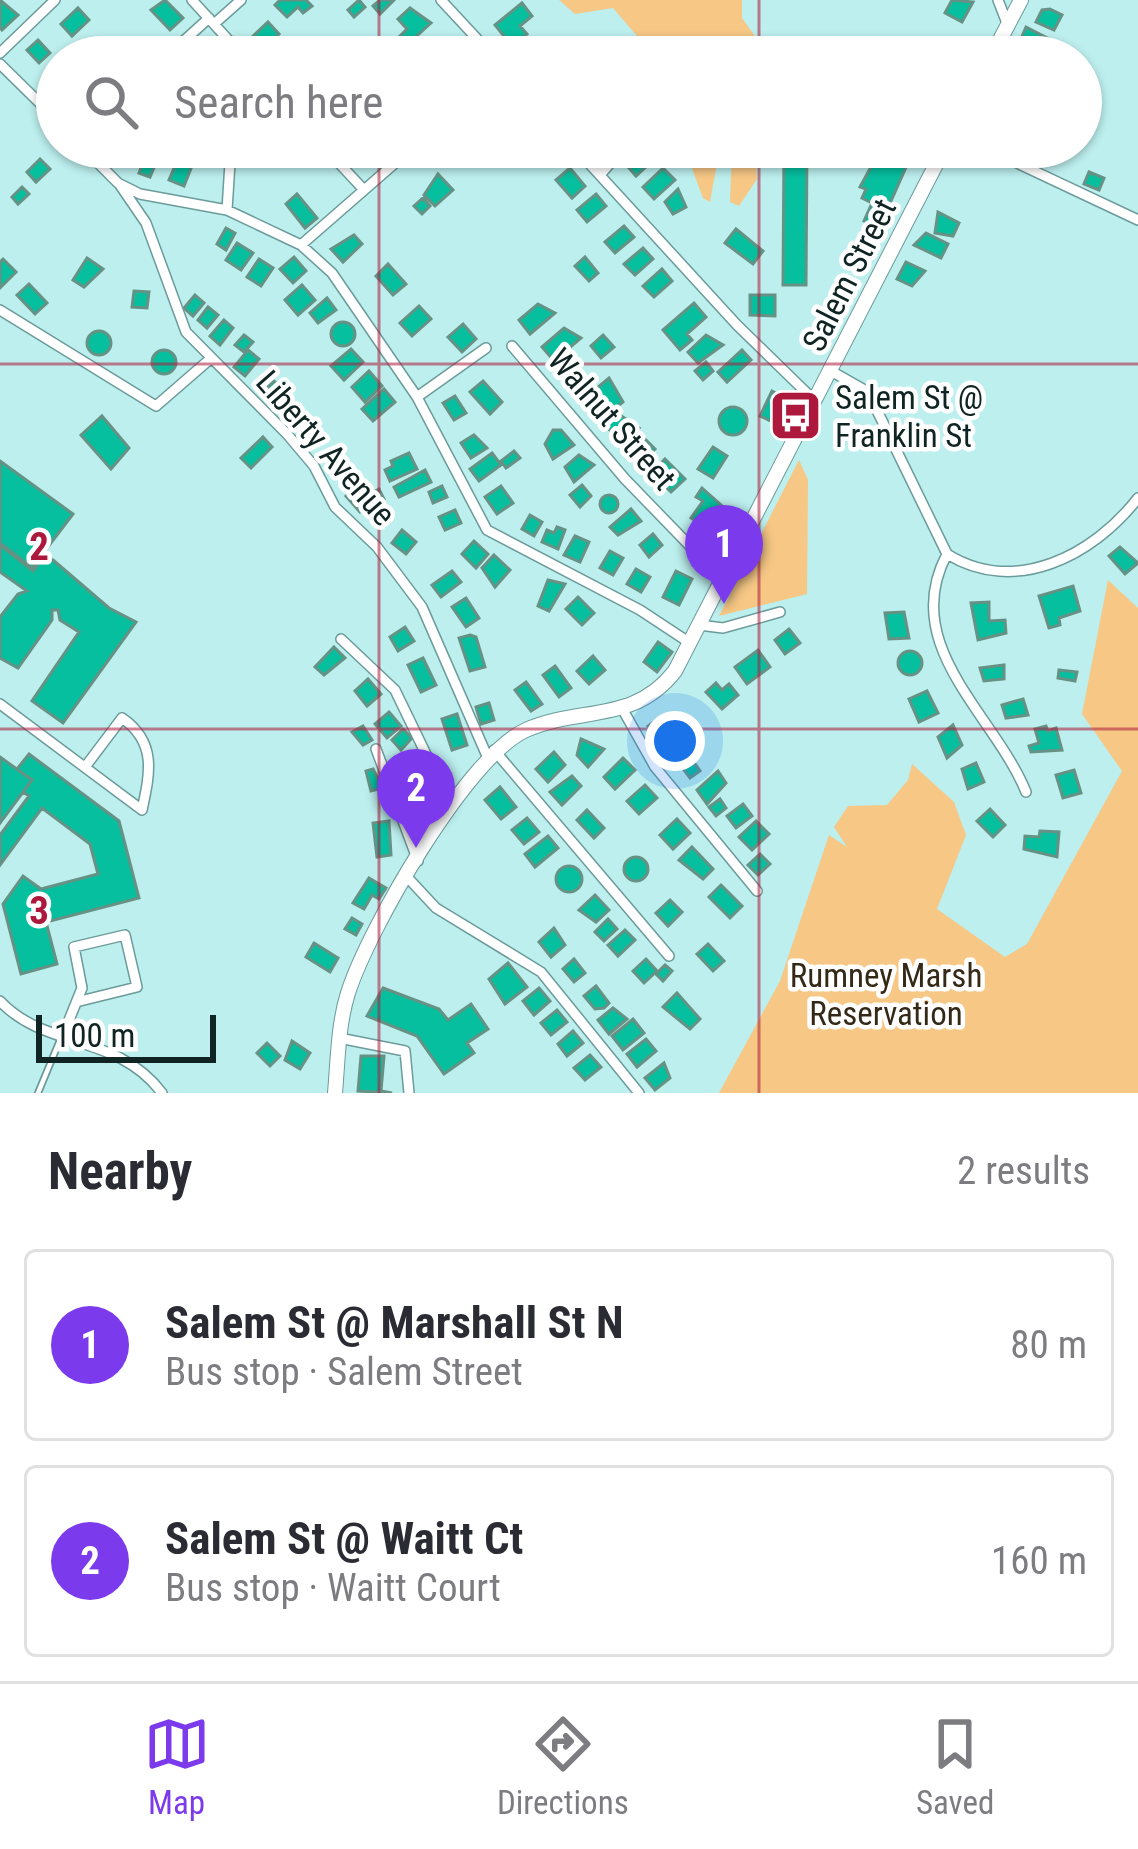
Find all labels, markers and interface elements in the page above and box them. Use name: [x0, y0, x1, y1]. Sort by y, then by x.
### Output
search box: [36, 36, 1102, 168]
icon: search: [78, 69, 144, 135]
text: Search here: [174, 76, 383, 129]
street label: Salem Street: [794, 192, 904, 358]
street label: Walnut Street: [540, 340, 684, 498]
street label: Liberty Avenue: [248, 363, 404, 533]
place label: Salem St @ Franklin St: [835, 378, 983, 455]
bus stop icon: Salem St @ Franklin St: [768, 388, 824, 444]
pin: 1: [685, 505, 763, 604]
text: 2: [29, 524, 49, 570]
your location: [645, 711, 705, 771]
pin: 2: [377, 749, 455, 848]
text: 3: [29, 888, 49, 934]
park label: Rumney Marsh Reservation: [790, 956, 982, 1033]
scale bar: [36, 1009, 216, 1062]
text: 100 m: [54, 1016, 135, 1055]
text: Nearby: [48, 1142, 192, 1201]
text: 2 results: [957, 1148, 1090, 1194]
text: Salem St @ Marshall St N: [165, 1296, 623, 1349]
text: 1: [80, 1322, 100, 1368]
text: 80 m: [1010, 1322, 1087, 1368]
text: Bus stop · Salem Street: [165, 1349, 523, 1395]
text: Salem St @ Waitt Ct: [165, 1512, 523, 1565]
text: 2: [80, 1538, 100, 1584]
text: 160 m: [991, 1538, 1087, 1584]
text: Bus stop · Waitt Court: [165, 1565, 501, 1611]
tab: Map: [144, 1711, 210, 1822]
tab: Directions: [497, 1711, 629, 1822]
tab: Saved: [916, 1711, 994, 1822]

